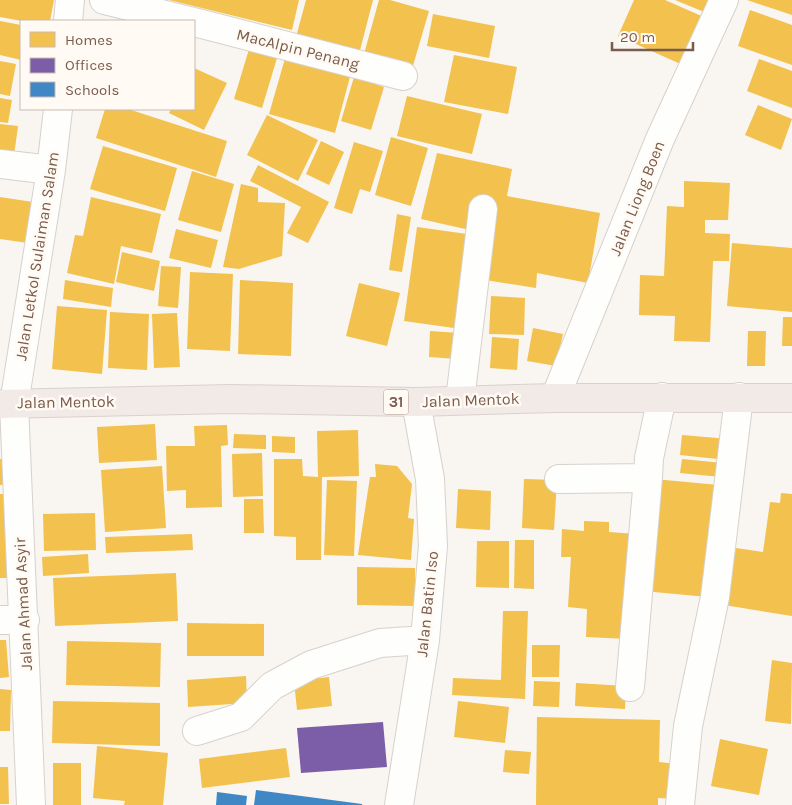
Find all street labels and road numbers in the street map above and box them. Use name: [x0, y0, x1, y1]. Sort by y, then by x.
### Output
street label: MacAlpin Penang: [235, 25, 361, 73]
street label: Jalan Liong Boen: [605, 138, 669, 258]
street label: Jalan Letkol Sulaiman Salam: [11, 150, 63, 362]
street label: Jalan Mentok: [422, 389, 520, 411]
road number: 31: [384, 390, 408, 414]
street label: Jalan Mentok: [17, 392, 115, 412]
street label: Jalan Ahmad Asyir: [10, 537, 36, 671]
street label: Jalan Batin Iso: [412, 550, 442, 658]

